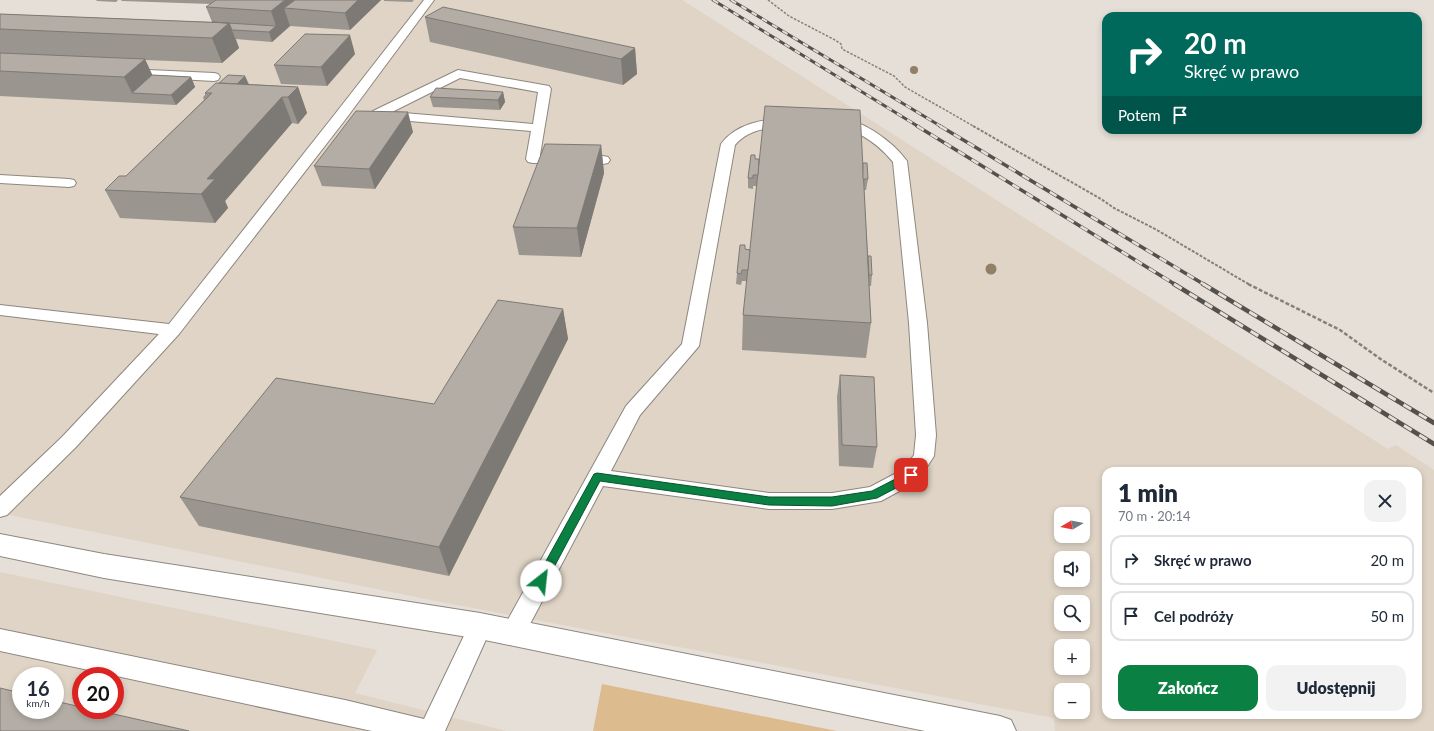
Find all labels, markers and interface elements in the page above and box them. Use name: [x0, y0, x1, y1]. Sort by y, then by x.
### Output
text: 20 m: [1184, 26, 1247, 60]
icon: right: [1118, 28, 1170, 80]
text: Skręć w prawo: [1184, 60, 1299, 82]
icon: arrive: [1169, 104, 1191, 126]
text: Potem: [1118, 106, 1161, 124]
pin: [894, 458, 928, 492]
icon: arrive: [900, 464, 922, 486]
text: 1 min: [1118, 478, 1178, 507]
button: close: [1364, 480, 1406, 522]
north arrow: [1054, 507, 1090, 543]
map controls: [1054, 507, 1090, 719]
text: 70 m · 20:14: [1118, 508, 1191, 524]
icon: right: [1120, 549, 1142, 571]
button: sound: [1054, 551, 1090, 587]
text: Skręć w prawo: [1154, 551, 1252, 569]
text: 20 m: [1370, 551, 1404, 569]
position arrow: [520, 560, 562, 602]
button: search: [1054, 595, 1090, 631]
icon: arrive: [1120, 605, 1142, 627]
text: Cel podróży: [1154, 607, 1233, 625]
text: 50 m: [1370, 607, 1404, 625]
button: +: [1054, 639, 1090, 675]
button: Zakończ: [1118, 665, 1258, 711]
button: Udostępnij: [1266, 665, 1406, 711]
speed limit sign: 20: [72, 667, 124, 719]
text: 16: [26, 676, 50, 700]
button: −: [1054, 683, 1090, 719]
text: km/h: [26, 697, 50, 709]

